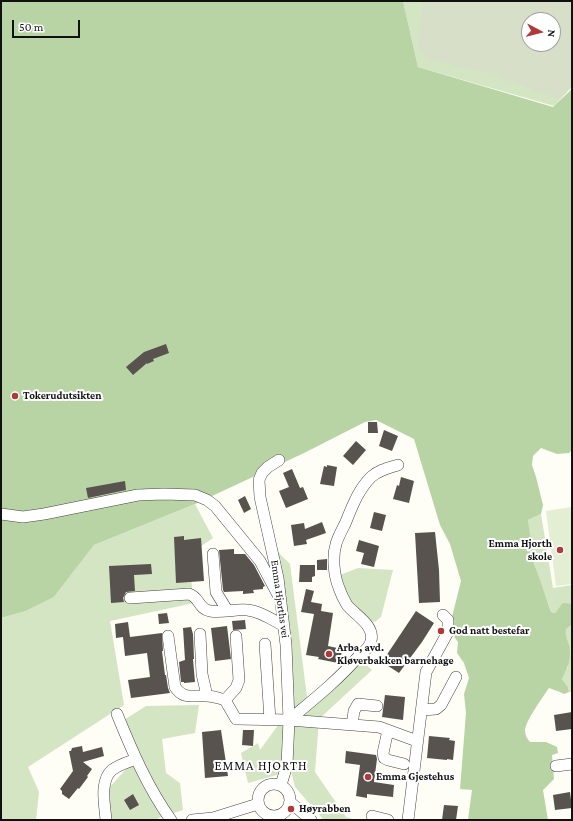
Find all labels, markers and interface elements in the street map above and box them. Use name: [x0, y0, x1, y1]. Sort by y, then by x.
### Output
scale bar: [14, 12, 82, 38]
north arrow: [521, 12, 561, 52]
text: 50 m: [19, 20, 43, 34]
text: N: [546, 29, 558, 38]
place label: Tokerudutsikten: [23, 389, 101, 403]
marker: Tokerudutsikten: [10, 391, 20, 401]
place label: Emma Hjorth skole: [489, 537, 552, 563]
marker: Emma Hjorth skole: [555, 545, 565, 555]
street label: Emma Hjorths vei: [268, 559, 292, 639]
place label: God natt bestefar: [449, 624, 529, 638]
marker: God natt bestefar: [436, 626, 446, 636]
place label: Arba, avd. Kløverbakken barnehage: [337, 641, 454, 667]
marker: Arba, avd. Kløverbakken barnehage: [324, 649, 334, 659]
district label: EMMA HJORTH: [214, 758, 308, 774]
place label: Emma Gjestehus: [376, 770, 454, 784]
marker: Emma Gjestehus: [363, 772, 373, 782]
place label: Høyrabben: [299, 802, 351, 816]
marker: Høyrabben: [286, 804, 296, 814]

